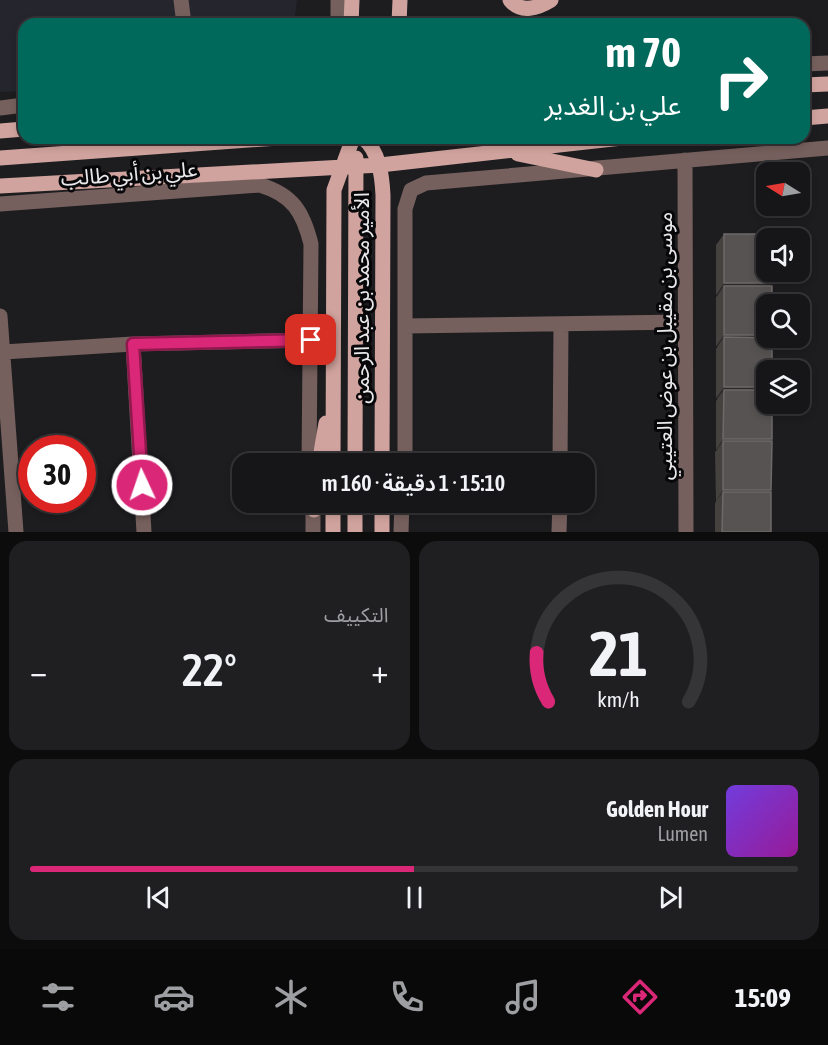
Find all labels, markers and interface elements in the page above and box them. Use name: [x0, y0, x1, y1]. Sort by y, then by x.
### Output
text: 70 m: [606, 28, 681, 76]
icon: right: [702, 42, 780, 120]
text: علي بن الغدير: [544, 90, 681, 121]
street label: علي بن أبي طالب: [60, 156, 198, 195]
north arrow: [756, 162, 810, 216]
map controls: [756, 162, 810, 414]
street label: الأمير محمد بن عبد الرحمن: [349, 192, 374, 404]
street label: موسى بن مقيبل بن عوض العتيبي: [652, 212, 681, 480]
button: sound: [756, 228, 810, 282]
button: search: [756, 294, 810, 348]
pin: [285, 314, 336, 365]
icon: arrive: [294, 323, 327, 356]
button: layers: [756, 360, 810, 414]
speed limit sign: 30: [18, 435, 96, 513]
position arrow: [110, 453, 174, 517]
text: 15:10 · 1 دقيقة · 160 m: [322, 470, 505, 496]
text: التكييف: [324, 603, 389, 626]
text: 21: [589, 618, 648, 689]
text: 22°: [182, 644, 237, 696]
text: −: [30, 652, 47, 690]
text: +: [371, 652, 388, 690]
text: km/h: [597, 688, 640, 713]
text: Golden Hour: [606, 796, 708, 822]
text: Lumen: [657, 822, 708, 845]
icon: previous: [142, 881, 175, 914]
icon: pause: [398, 881, 431, 914]
icon: next: [654, 881, 687, 914]
icon: filters: [37, 976, 79, 1018]
icon: car: [153, 976, 195, 1018]
icon: climate: [270, 976, 312, 1018]
icon: phone: [386, 976, 428, 1018]
icon: music: [502, 976, 544, 1018]
icon: directions: [619, 976, 661, 1018]
text: 15:09: [735, 982, 791, 1013]

